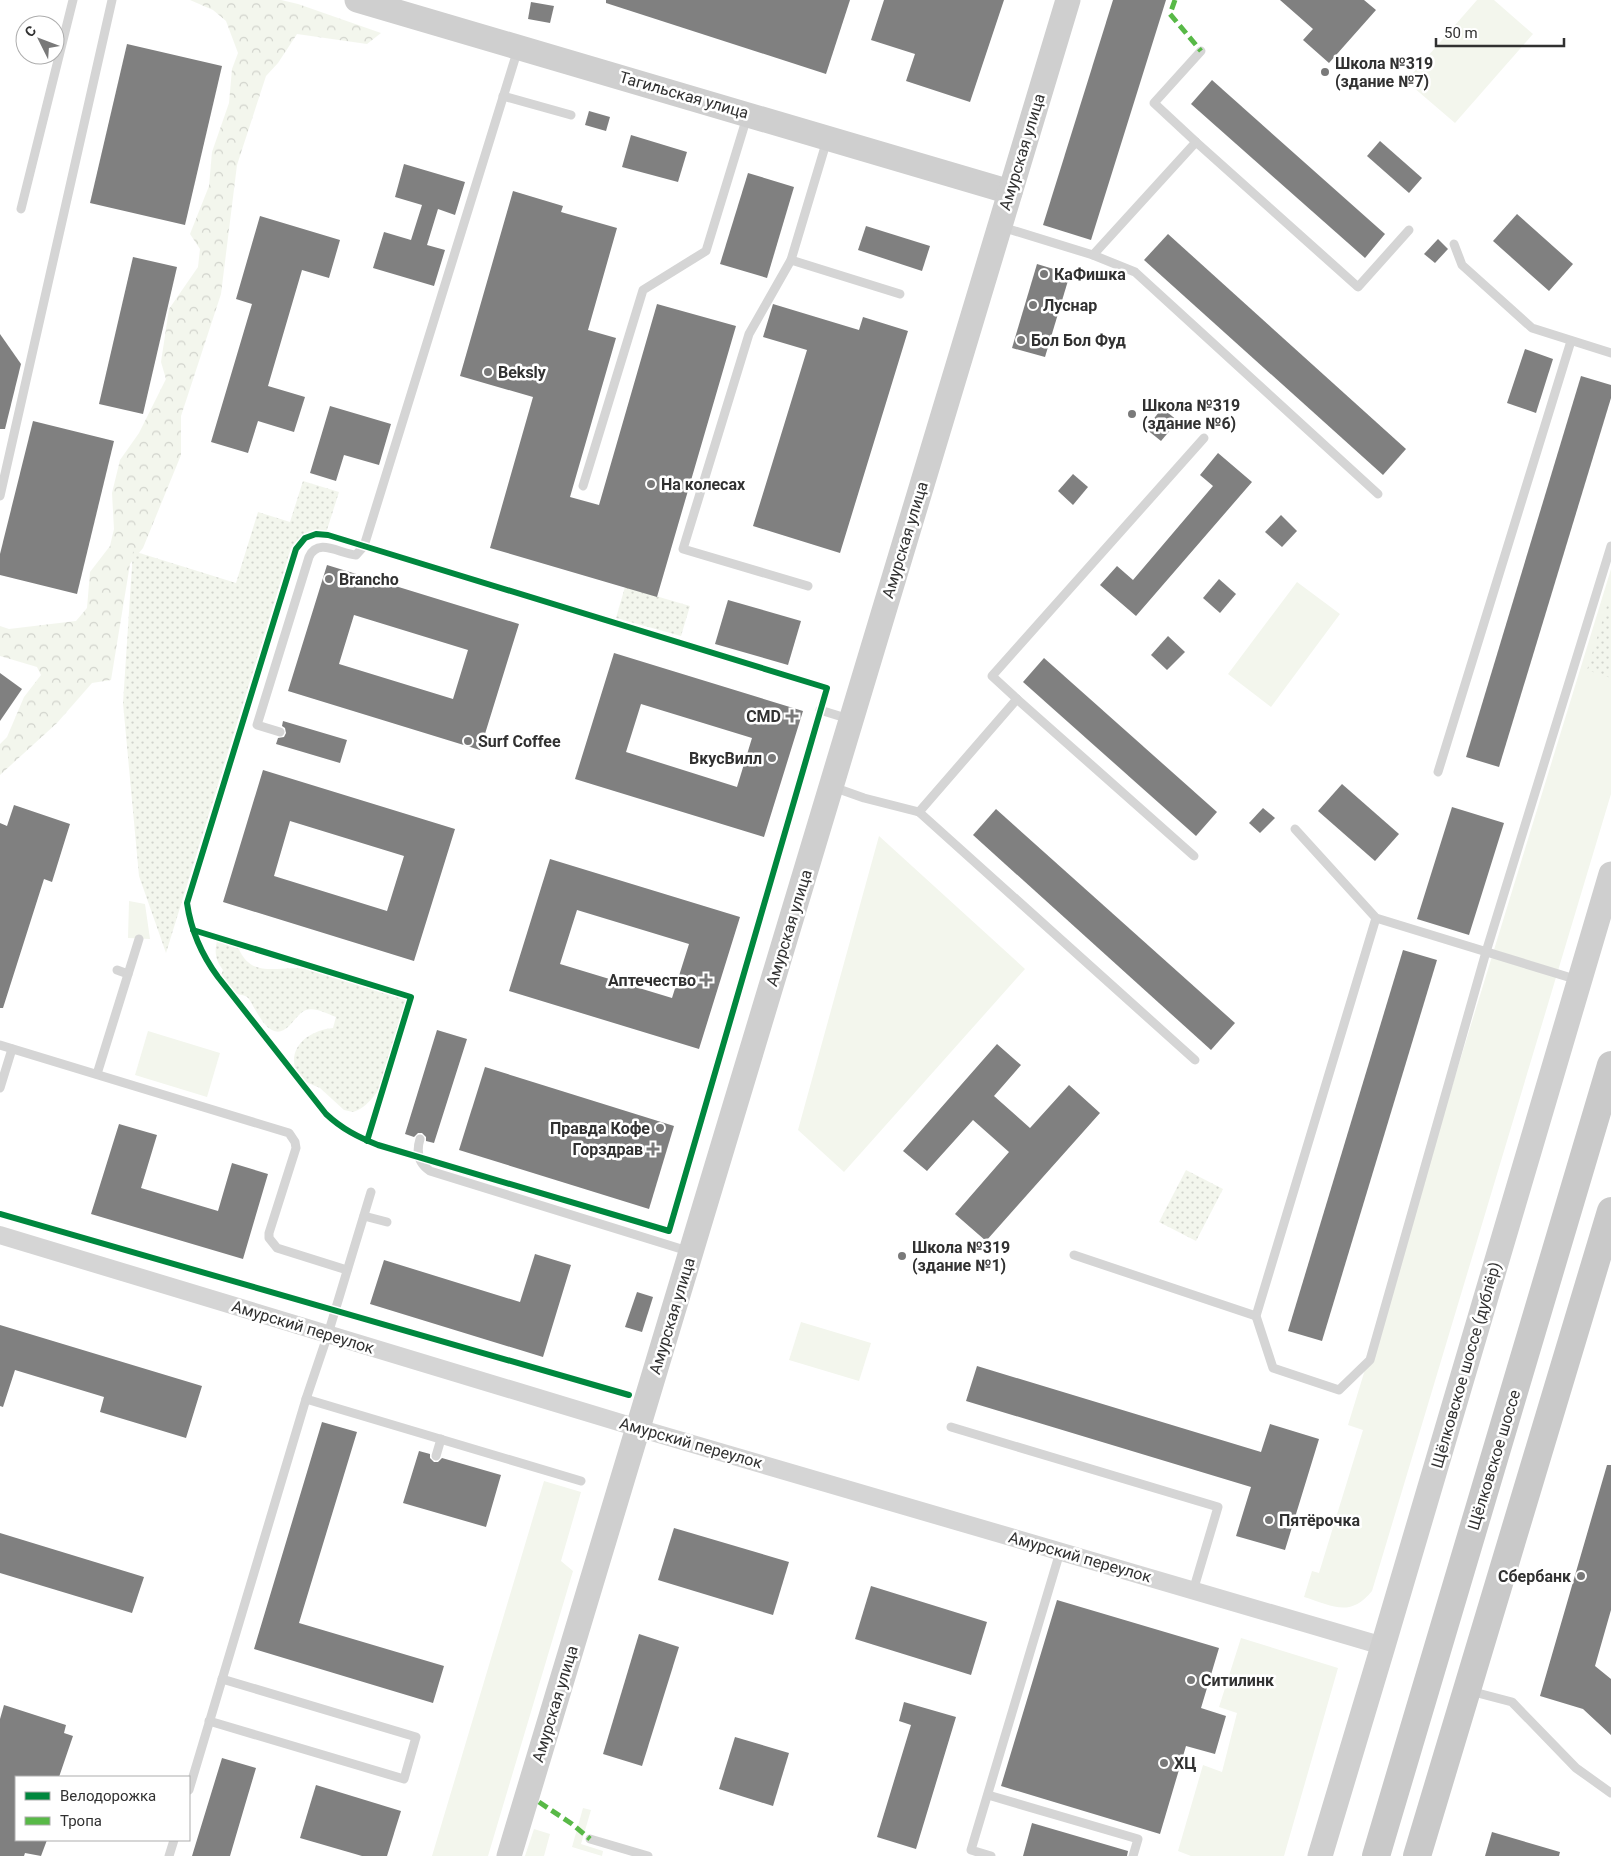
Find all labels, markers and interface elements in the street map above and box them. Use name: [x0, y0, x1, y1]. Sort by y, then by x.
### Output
north arrow: [15, 15, 65, 65]
scale bar: [1436, 15, 1564, 47]
text: С: [21, 23, 39, 40]
text: 50 m: [1444, 24, 1478, 42]
place label: Школа №319 (здание №7): [1335, 54, 1433, 91]
marker: Школа №319 (здание №7): [1319, 66, 1331, 78]
street label: Тагильская улица: [617, 67, 751, 123]
street label: Амурская улица: [995, 91, 1049, 213]
place label: КаФишка: [1054, 265, 1126, 284]
marker: КаФишка: [1038, 268, 1050, 280]
place label: Луснар: [1043, 296, 1097, 315]
marker: Луснар: [1027, 299, 1039, 311]
place label: Бол Бол Фуд: [1031, 331, 1126, 350]
marker: Бол Бол Фуд: [1015, 334, 1027, 346]
place label: Beksly: [498, 363, 547, 382]
marker: Beksly: [482, 366, 494, 378]
place label: Школа №319 (здание №6): [1142, 396, 1240, 433]
marker: Школа №319 (здание №6): [1126, 408, 1138, 420]
place label: На колесах: [661, 475, 746, 494]
marker: На колесах: [645, 478, 657, 490]
street label: Амурская улица: [878, 479, 932, 601]
place label: Brancho: [339, 570, 399, 589]
marker: Brancho: [323, 573, 335, 585]
place label: CMD: [746, 707, 781, 726]
marker: CMD: [785, 709, 799, 723]
place label: Surf Coffee: [478, 732, 561, 751]
marker: Surf Coffee: [462, 735, 474, 747]
place label: ВкусВилл: [689, 749, 762, 768]
marker: ВкусВилл: [766, 752, 778, 764]
street label: Амурская улица: [762, 867, 816, 989]
place label: Аптечество: [608, 971, 696, 990]
marker: Аптечество: [700, 974, 712, 986]
place label: Правда Кофе: [550, 1119, 650, 1138]
marker: Правда Кофе: [654, 1122, 666, 1134]
place label: Горздрав: [573, 1140, 643, 1159]
marker: Горздрав: [647, 1143, 659, 1155]
place label: Школа №319 (здание №1): [912, 1238, 1010, 1275]
marker: Школа №319 (здание №1): [896, 1250, 908, 1262]
street label: Амурская улица: [645, 1255, 699, 1377]
street label: Щёлковское шоссе (дублёр): [1427, 1260, 1505, 1470]
street label: Амурский переулок: [230, 1296, 377, 1358]
street label: Щёлковское шоссе: [1464, 1388, 1524, 1532]
street label: Амурский переулок: [617, 1414, 765, 1473]
place label: Пятёрочка: [1279, 1511, 1360, 1530]
marker: Пятёрочка: [1263, 1514, 1275, 1526]
street label: Амурский переулок: [1006, 1528, 1154, 1587]
place label: Сбербанк: [1498, 1567, 1572, 1586]
marker: Сбербанк: [1575, 1570, 1587, 1582]
street label: Амурская улица: [528, 1643, 582, 1765]
place label: Ситилинк: [1201, 1671, 1275, 1690]
marker: Ситилинк: [1185, 1674, 1197, 1686]
place label: ХЦ: [1174, 1754, 1196, 1773]
marker: ХЦ: [1158, 1757, 1170, 1769]
legend: [15, 1776, 190, 1841]
text: Велодорожка: [60, 1787, 156, 1805]
text: Тропа: [60, 1812, 102, 1830]

